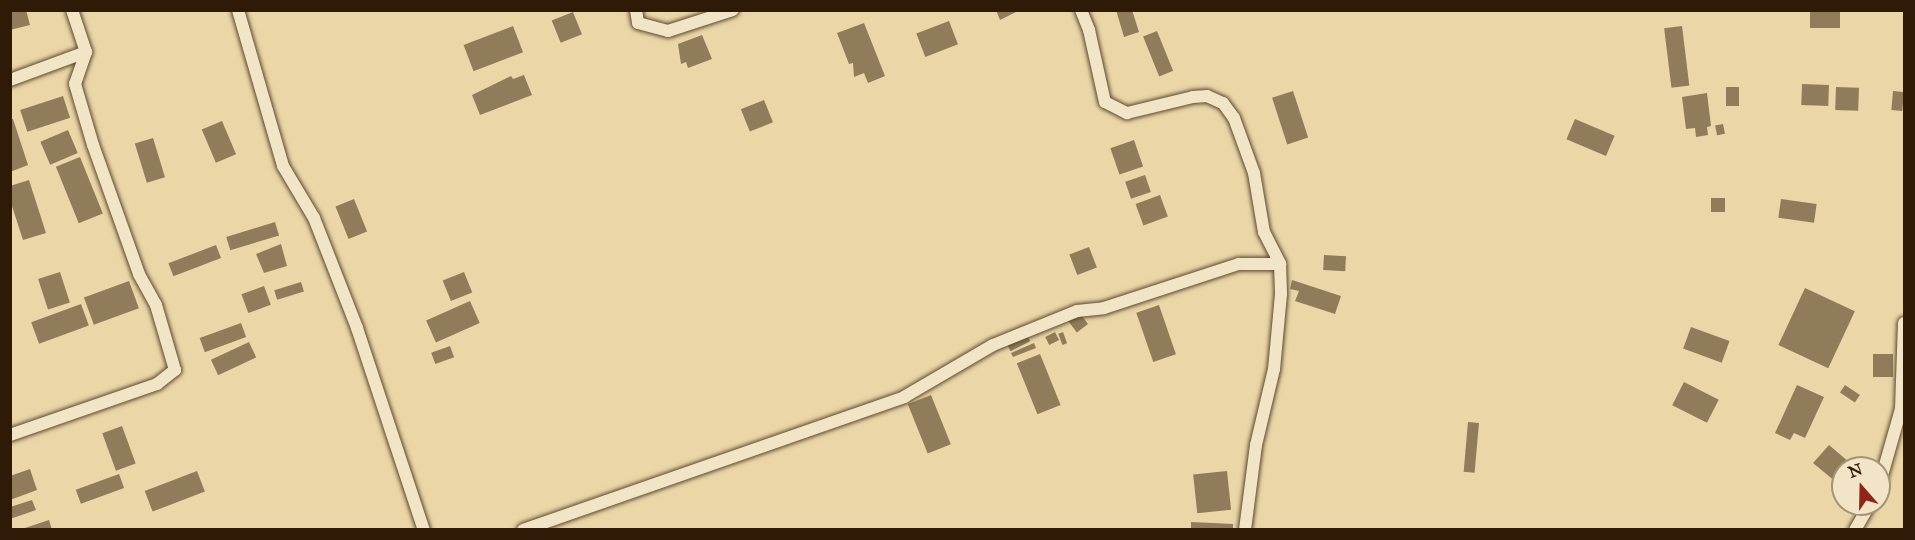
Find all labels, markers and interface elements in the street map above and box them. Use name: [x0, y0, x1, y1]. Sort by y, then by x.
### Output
north arrow: [1831, 456, 1891, 516]
text: N: [1846, 459, 1865, 482]

